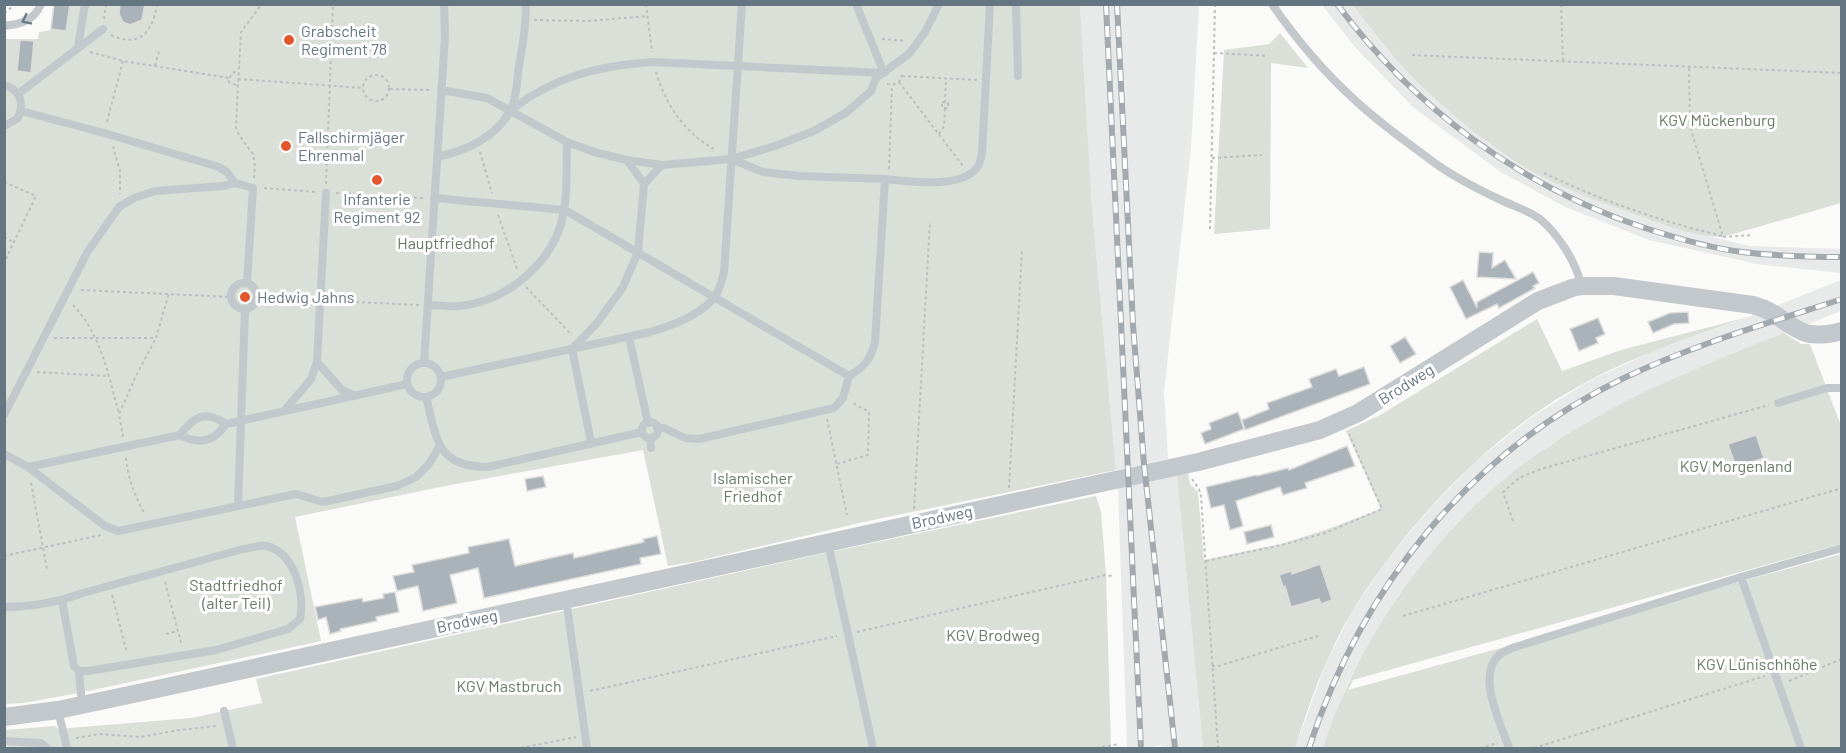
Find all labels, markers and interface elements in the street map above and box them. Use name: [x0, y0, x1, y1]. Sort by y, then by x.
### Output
one-way arrow: [21, 12, 32, 24]
place label: Grabscheit Regiment 78: [301, 21, 387, 58]
marker: Grabscheit Regiment 78: [282, 33, 296, 47]
park label: KGV Mückenburg: [1659, 110, 1775, 129]
place label: Fallschirmjäger Ehrenmal: [298, 127, 405, 164]
marker: Fallschirmjäger Ehrenmal: [279, 139, 293, 153]
marker: Infanterie Regiment 92: [370, 173, 384, 187]
place label: Infanterie Regiment 92: [333, 189, 421, 226]
park label: Hauptfriedhof: [397, 233, 495, 252]
place label: Hedwig Jahns: [257, 287, 354, 306]
marker: Hedwig Jahns: [238, 290, 252, 304]
street label: Brodweg: [1375, 359, 1437, 408]
park label: KGV Morgenland: [1680, 456, 1792, 475]
park label: Islamischer Friedhof: [713, 468, 793, 505]
street label: Brodweg: [910, 501, 974, 532]
park label: Stadtfriedhof (alter Teil): [189, 575, 283, 612]
street label: Brodweg: [435, 605, 499, 636]
park label: KGV Brodweg: [946, 625, 1040, 644]
park label: KGV Lünischhöhe: [1696, 654, 1818, 673]
park label: KGV Mastbruch: [456, 676, 562, 695]

